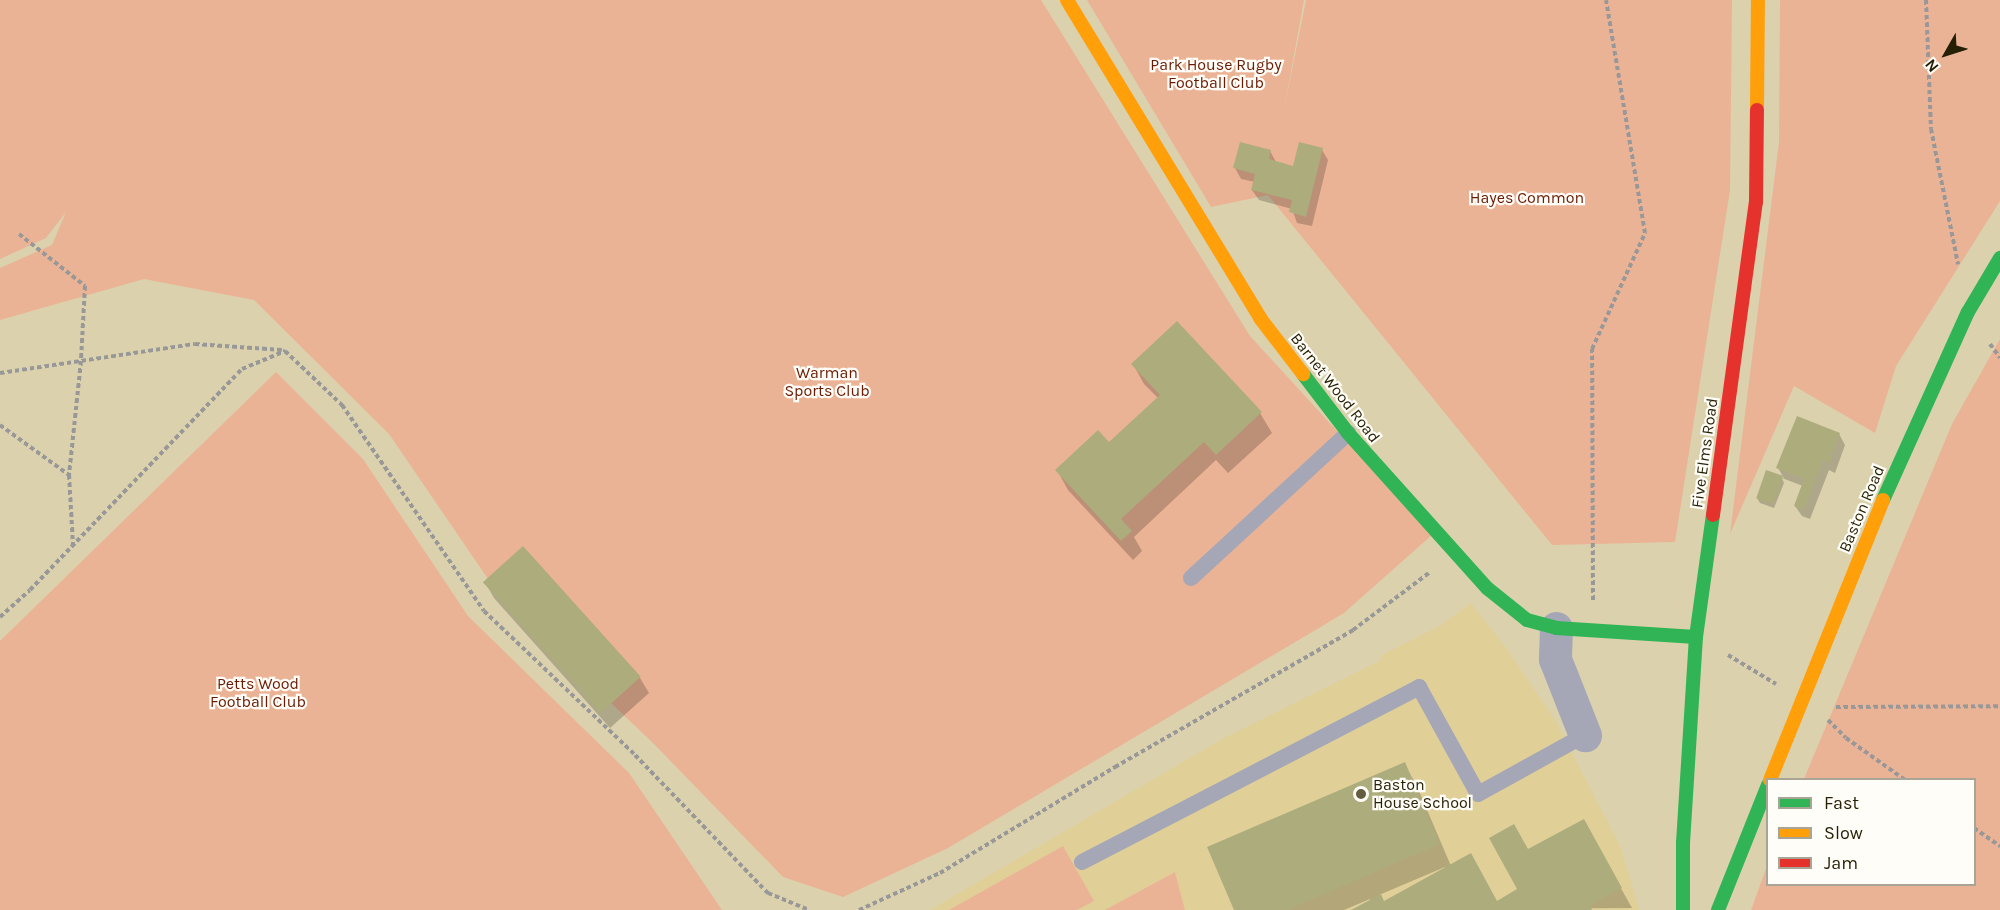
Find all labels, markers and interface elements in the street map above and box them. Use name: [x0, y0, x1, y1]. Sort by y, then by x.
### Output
north arrow: [1916, 24, 1976, 84]
park label: Park House Rugby Football Club: [1150, 55, 1282, 93]
text: N: [1921, 55, 1943, 76]
park label: Hayes Common: [1470, 188, 1584, 208]
street label: Barnet Wood Road: [1286, 329, 1384, 447]
park label: Warman Sports Club: [784, 363, 870, 401]
street label: Five Elms Road: [1688, 397, 1722, 509]
street label: Baston Road: [1835, 463, 1889, 555]
park label: Petts Wood Football Club: [210, 674, 306, 712]
place label: Baston House School: [1373, 775, 1472, 813]
legend: [1766, 778, 1976, 886]
marker: Baston House School: [1354, 787, 1368, 801]
text: Fast: [1824, 792, 1859, 814]
text: Slow: [1824, 822, 1863, 844]
text: Jam: [1824, 852, 1858, 874]

